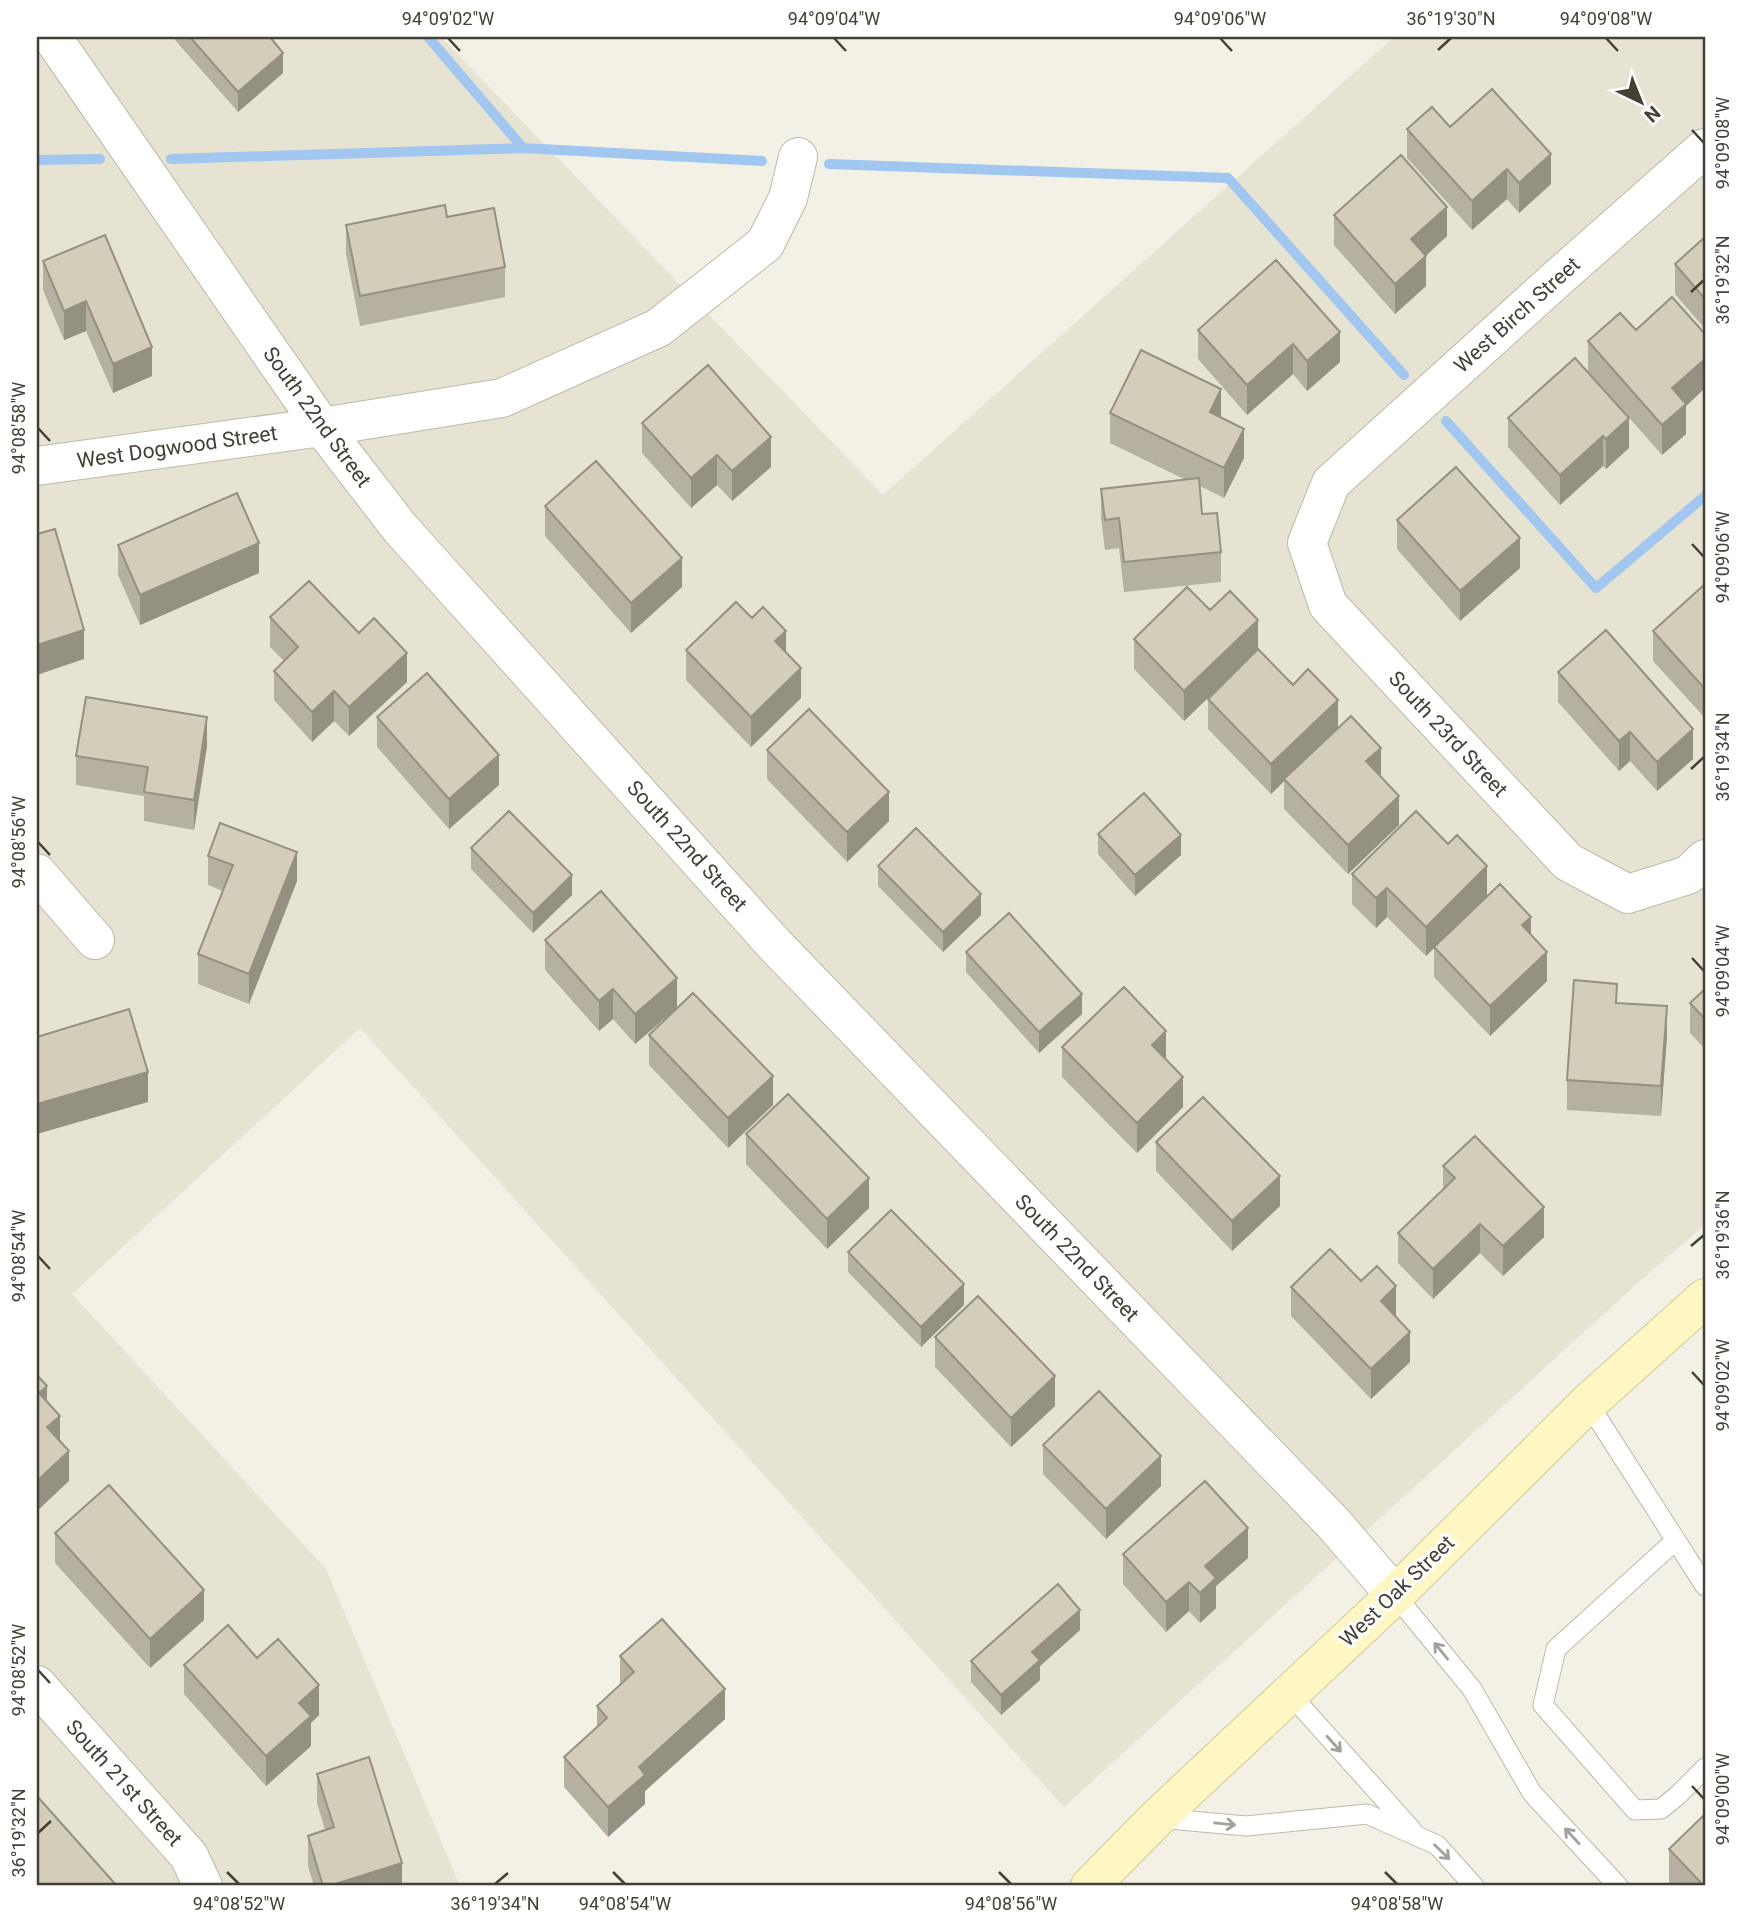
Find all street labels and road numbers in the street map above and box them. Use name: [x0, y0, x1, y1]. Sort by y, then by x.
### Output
street label: West Birch Street: [1449, 252, 1585, 378]
street label: South 22nd Street: [258, 342, 376, 492]
street label: West Dogwood Street: [75, 421, 279, 473]
street label: South 23rd Street: [1384, 666, 1512, 802]
street label: South 22nd Street: [622, 776, 752, 916]
street label: South 22nd Street: [1010, 1189, 1144, 1327]
street label: West Oak Street: [1335, 1530, 1459, 1652]
street label: South 21st Street: [61, 1715, 187, 1851]

